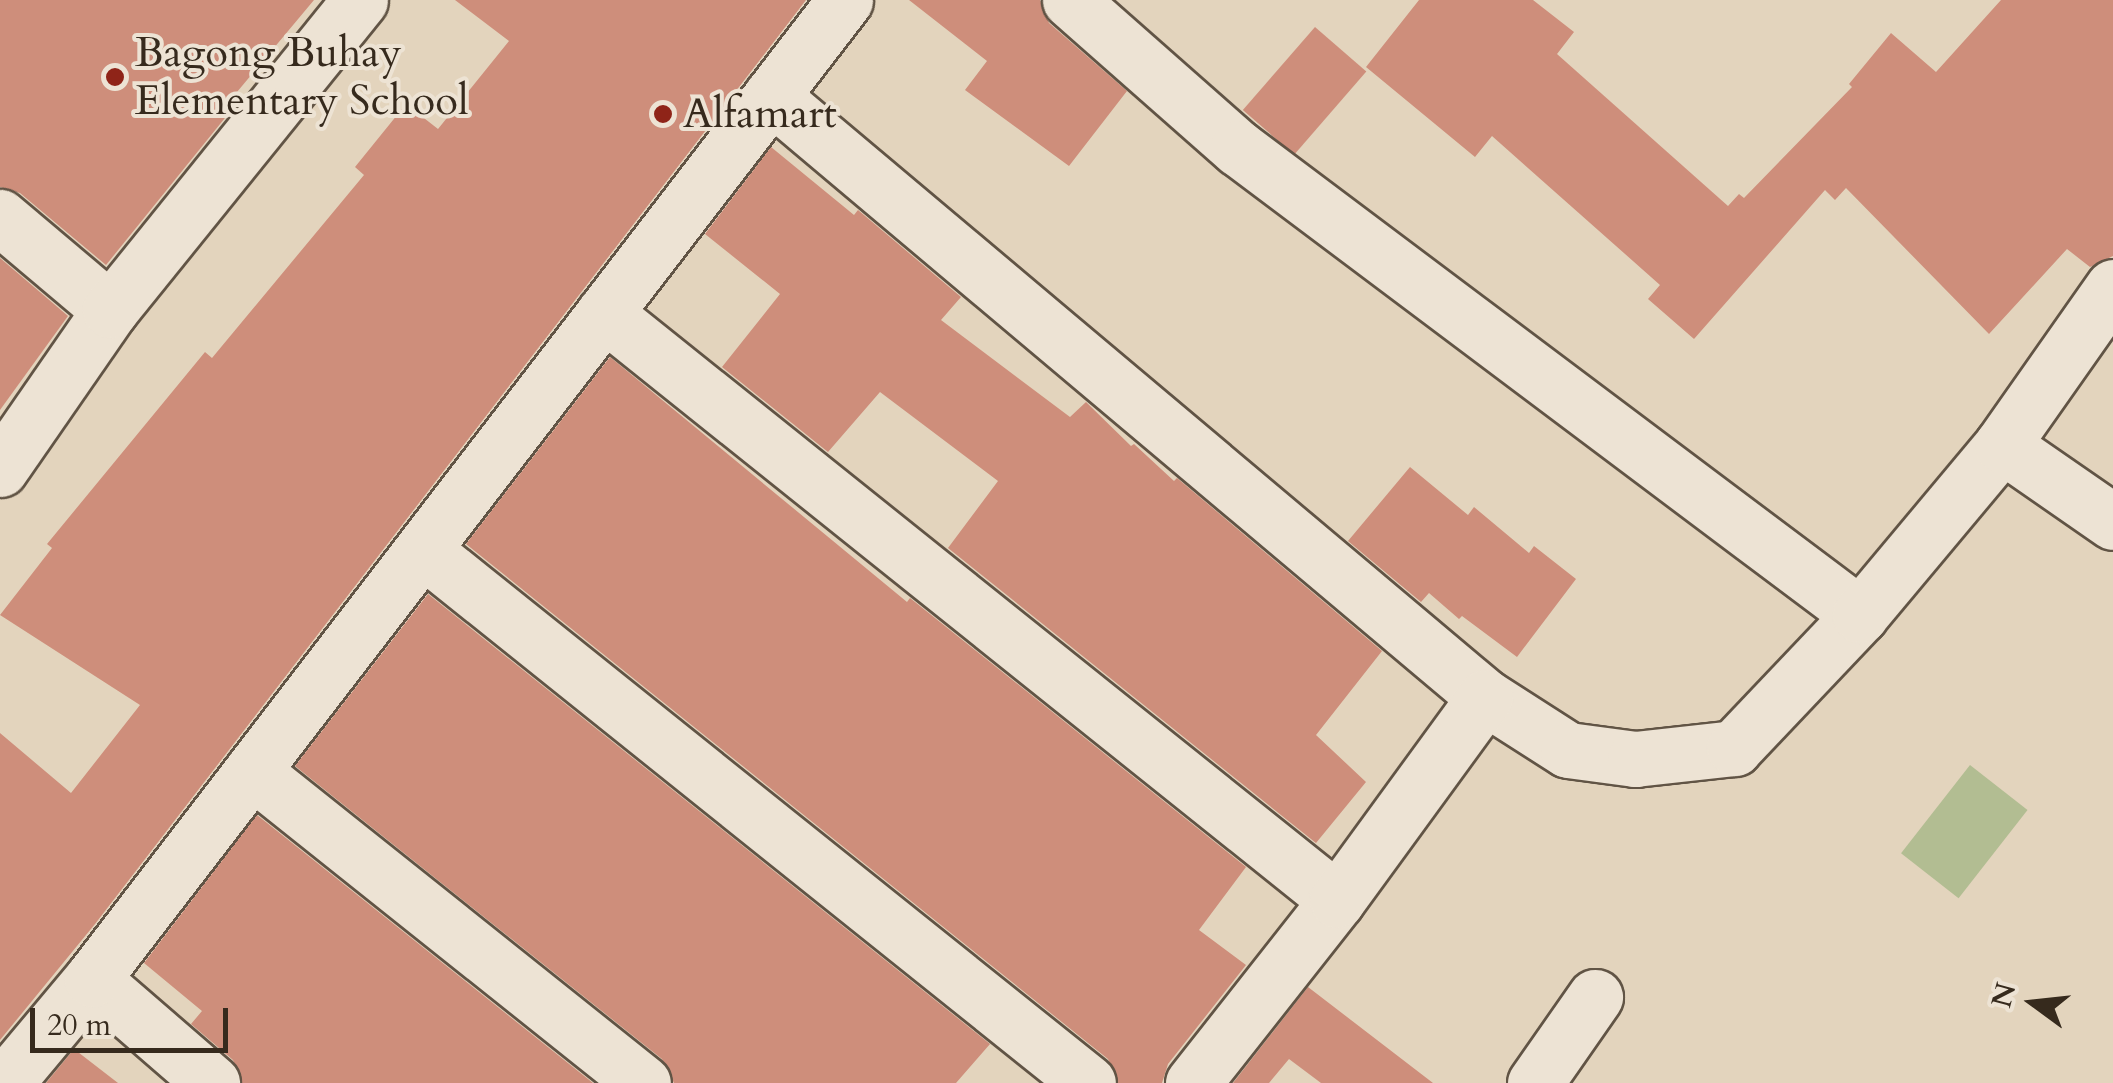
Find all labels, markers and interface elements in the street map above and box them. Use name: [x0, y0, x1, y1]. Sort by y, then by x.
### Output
place label: Bagong Buhay Elementary School: [135, 28, 469, 126]
marker: Bagong Buhay Elementary School: [104, 66, 126, 88]
place label: Alfamart: [683, 89, 837, 139]
marker: Alfamart: [652, 103, 674, 125]
north arrow: [1983, 953, 2083, 1053]
text: N: [1983, 979, 2026, 1012]
scale bar: [35, 988, 232, 1050]
text: 20 m: [47, 1005, 111, 1046]

